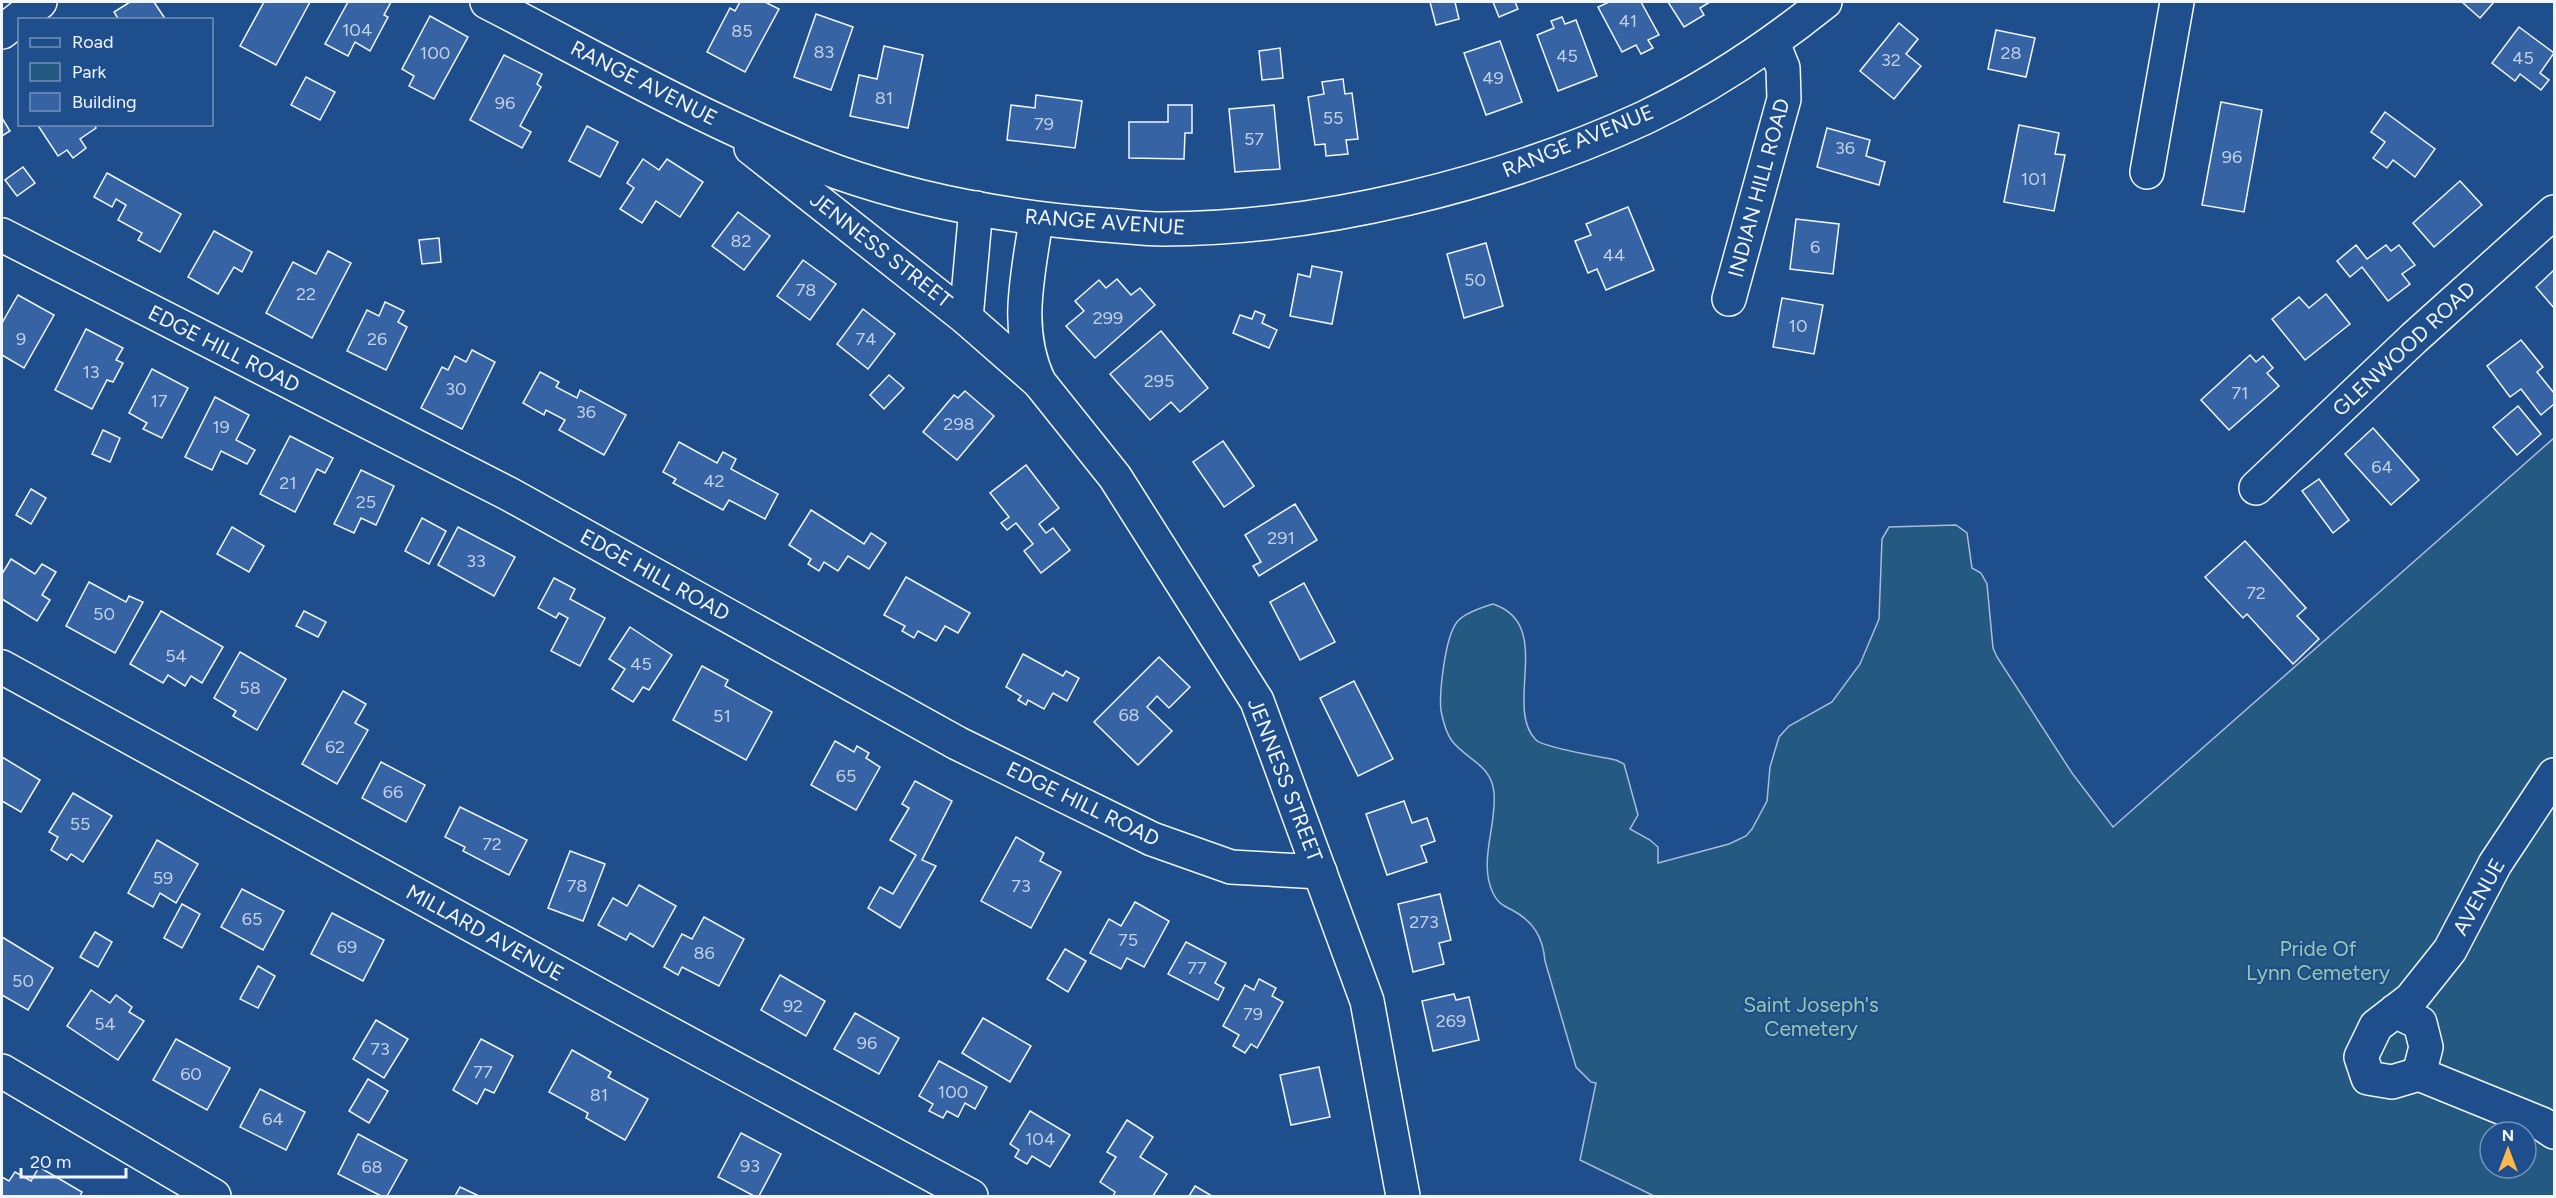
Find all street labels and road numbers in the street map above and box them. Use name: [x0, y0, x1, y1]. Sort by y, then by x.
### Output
street label: RANGE AVENUE: [567, 35, 722, 130]
street label: INDIAN HILL ROAD: [1723, 96, 1794, 280]
street label: RANGE AVENUE: [1498, 99, 1657, 182]
street label: JENNESS STREET: [805, 186, 958, 313]
street label: RANGE AVENUE: [1024, 203, 1186, 240]
street label: GLENWOOD ROAD: [2327, 276, 2480, 421]
street label: EDGE HILL ROAD: [144, 299, 304, 398]
street label: EDGE HILL ROAD: [576, 523, 734, 626]
street label: JENNESS STREET: [1243, 694, 1328, 866]
street label: EDGE HILL ROAD: [1003, 756, 1164, 851]
street label: AVENUE: [2447, 854, 2510, 939]
street label: MILLARD AVENUE: [402, 879, 568, 986]

